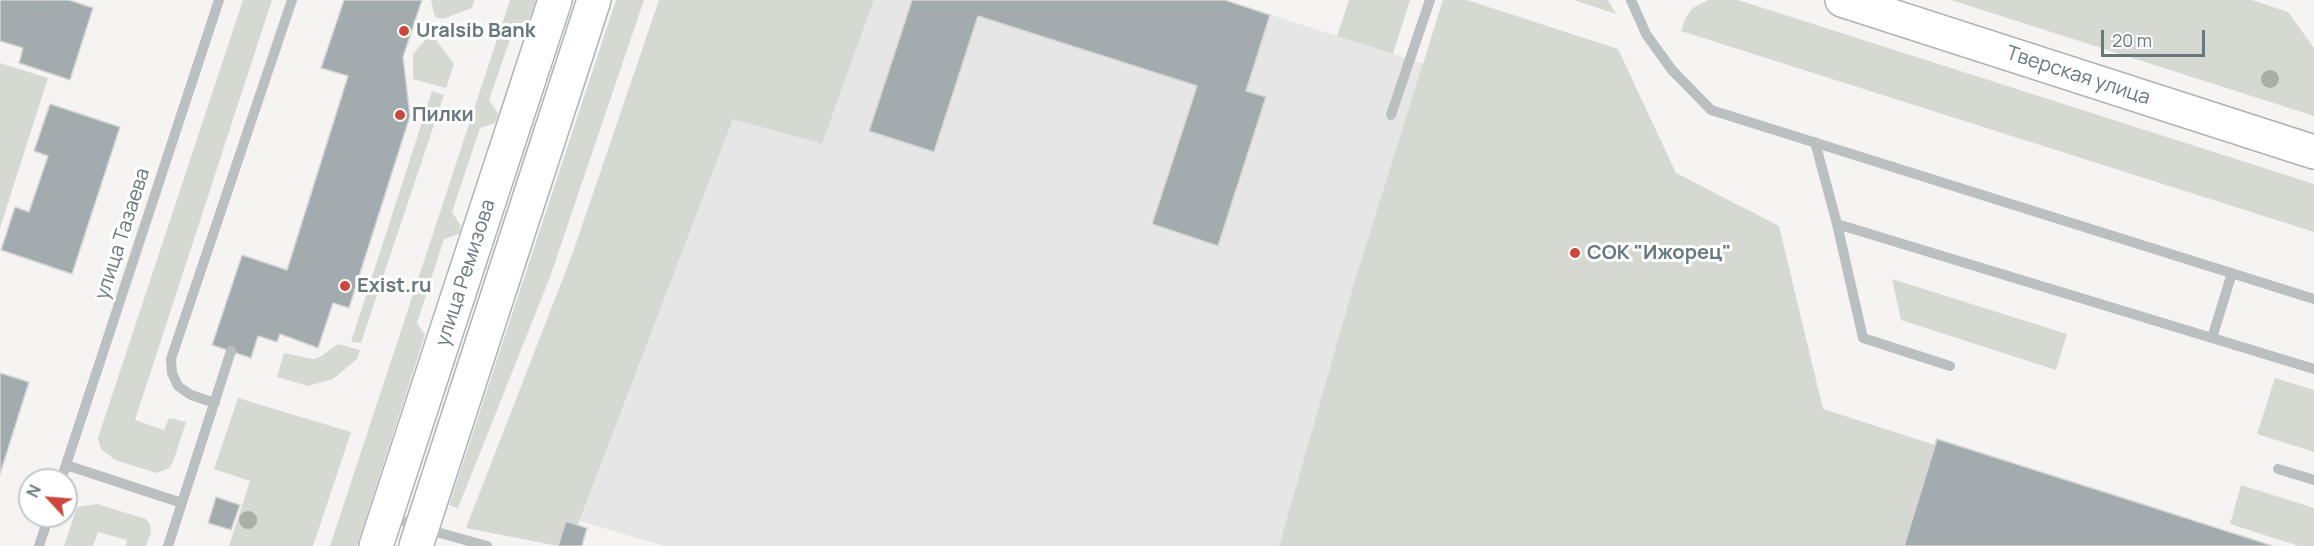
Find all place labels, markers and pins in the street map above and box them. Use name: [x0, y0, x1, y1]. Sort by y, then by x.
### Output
place label: Uralsib Bank: [416, 19, 535, 43]
marker: Uralsib Bank: [397, 24, 411, 38]
place label: Пилки: [412, 103, 474, 127]
marker: Пилки: [393, 108, 407, 122]
place label: СОК "Ижорец": [1587, 241, 1731, 265]
marker: СОК "Ижорец": [1568, 246, 1582, 260]
place label: Exist.ru: [357, 274, 431, 298]
marker: Exist.ru: [338, 279, 352, 293]

